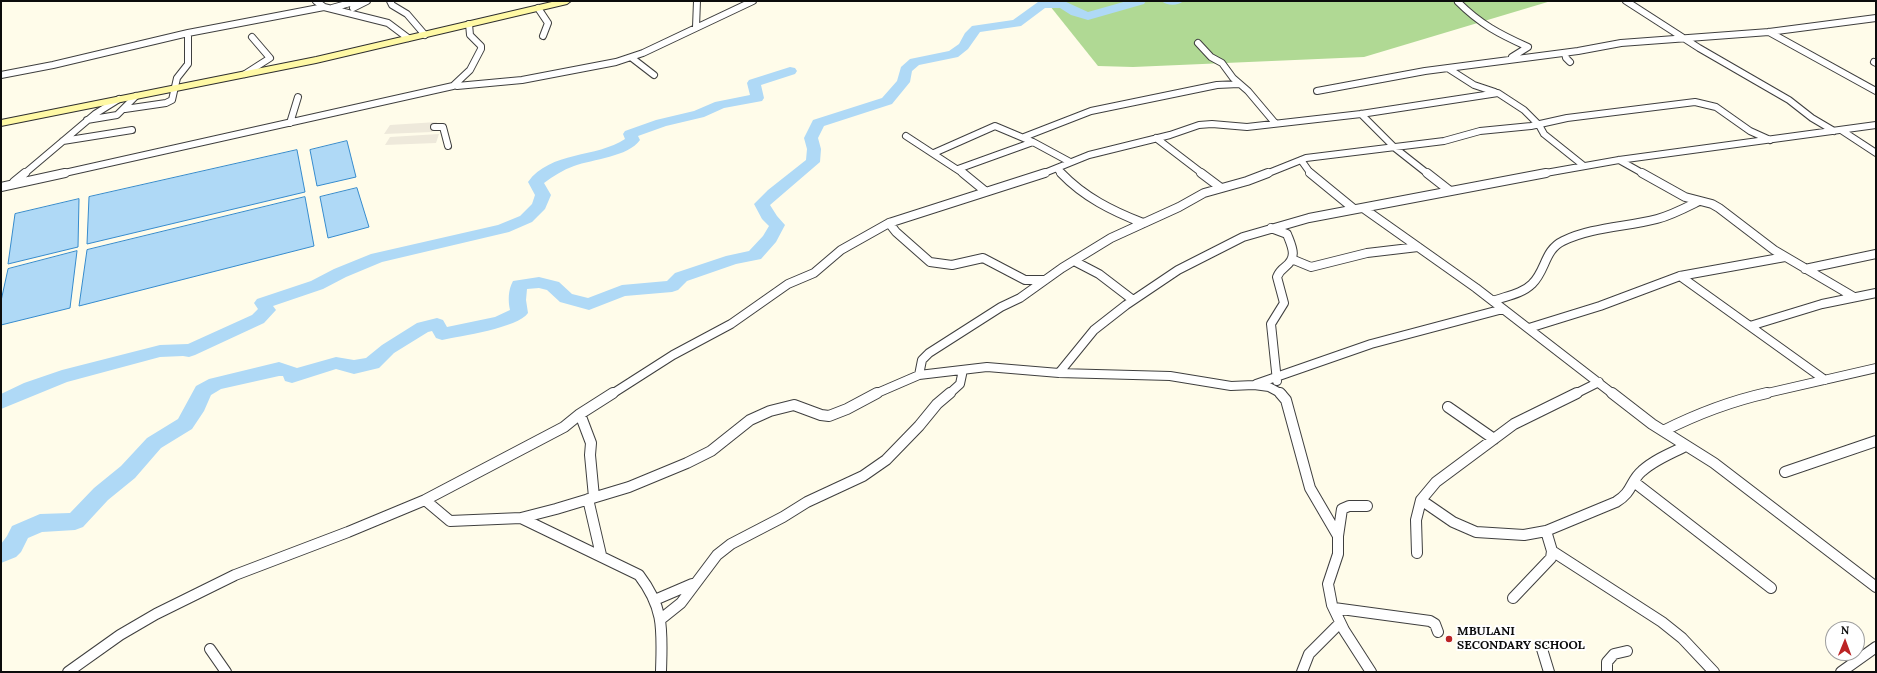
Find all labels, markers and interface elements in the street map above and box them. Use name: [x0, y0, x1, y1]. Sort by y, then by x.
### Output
north arrow: [1825, 621, 1865, 661]
text: N: [1841, 623, 1850, 637]
place label: MBULANI SECONDARY SCHOOL: [1457, 625, 1585, 653]
marker: MBULANI SECONDARY SCHOOL: [1444, 634, 1454, 644]

